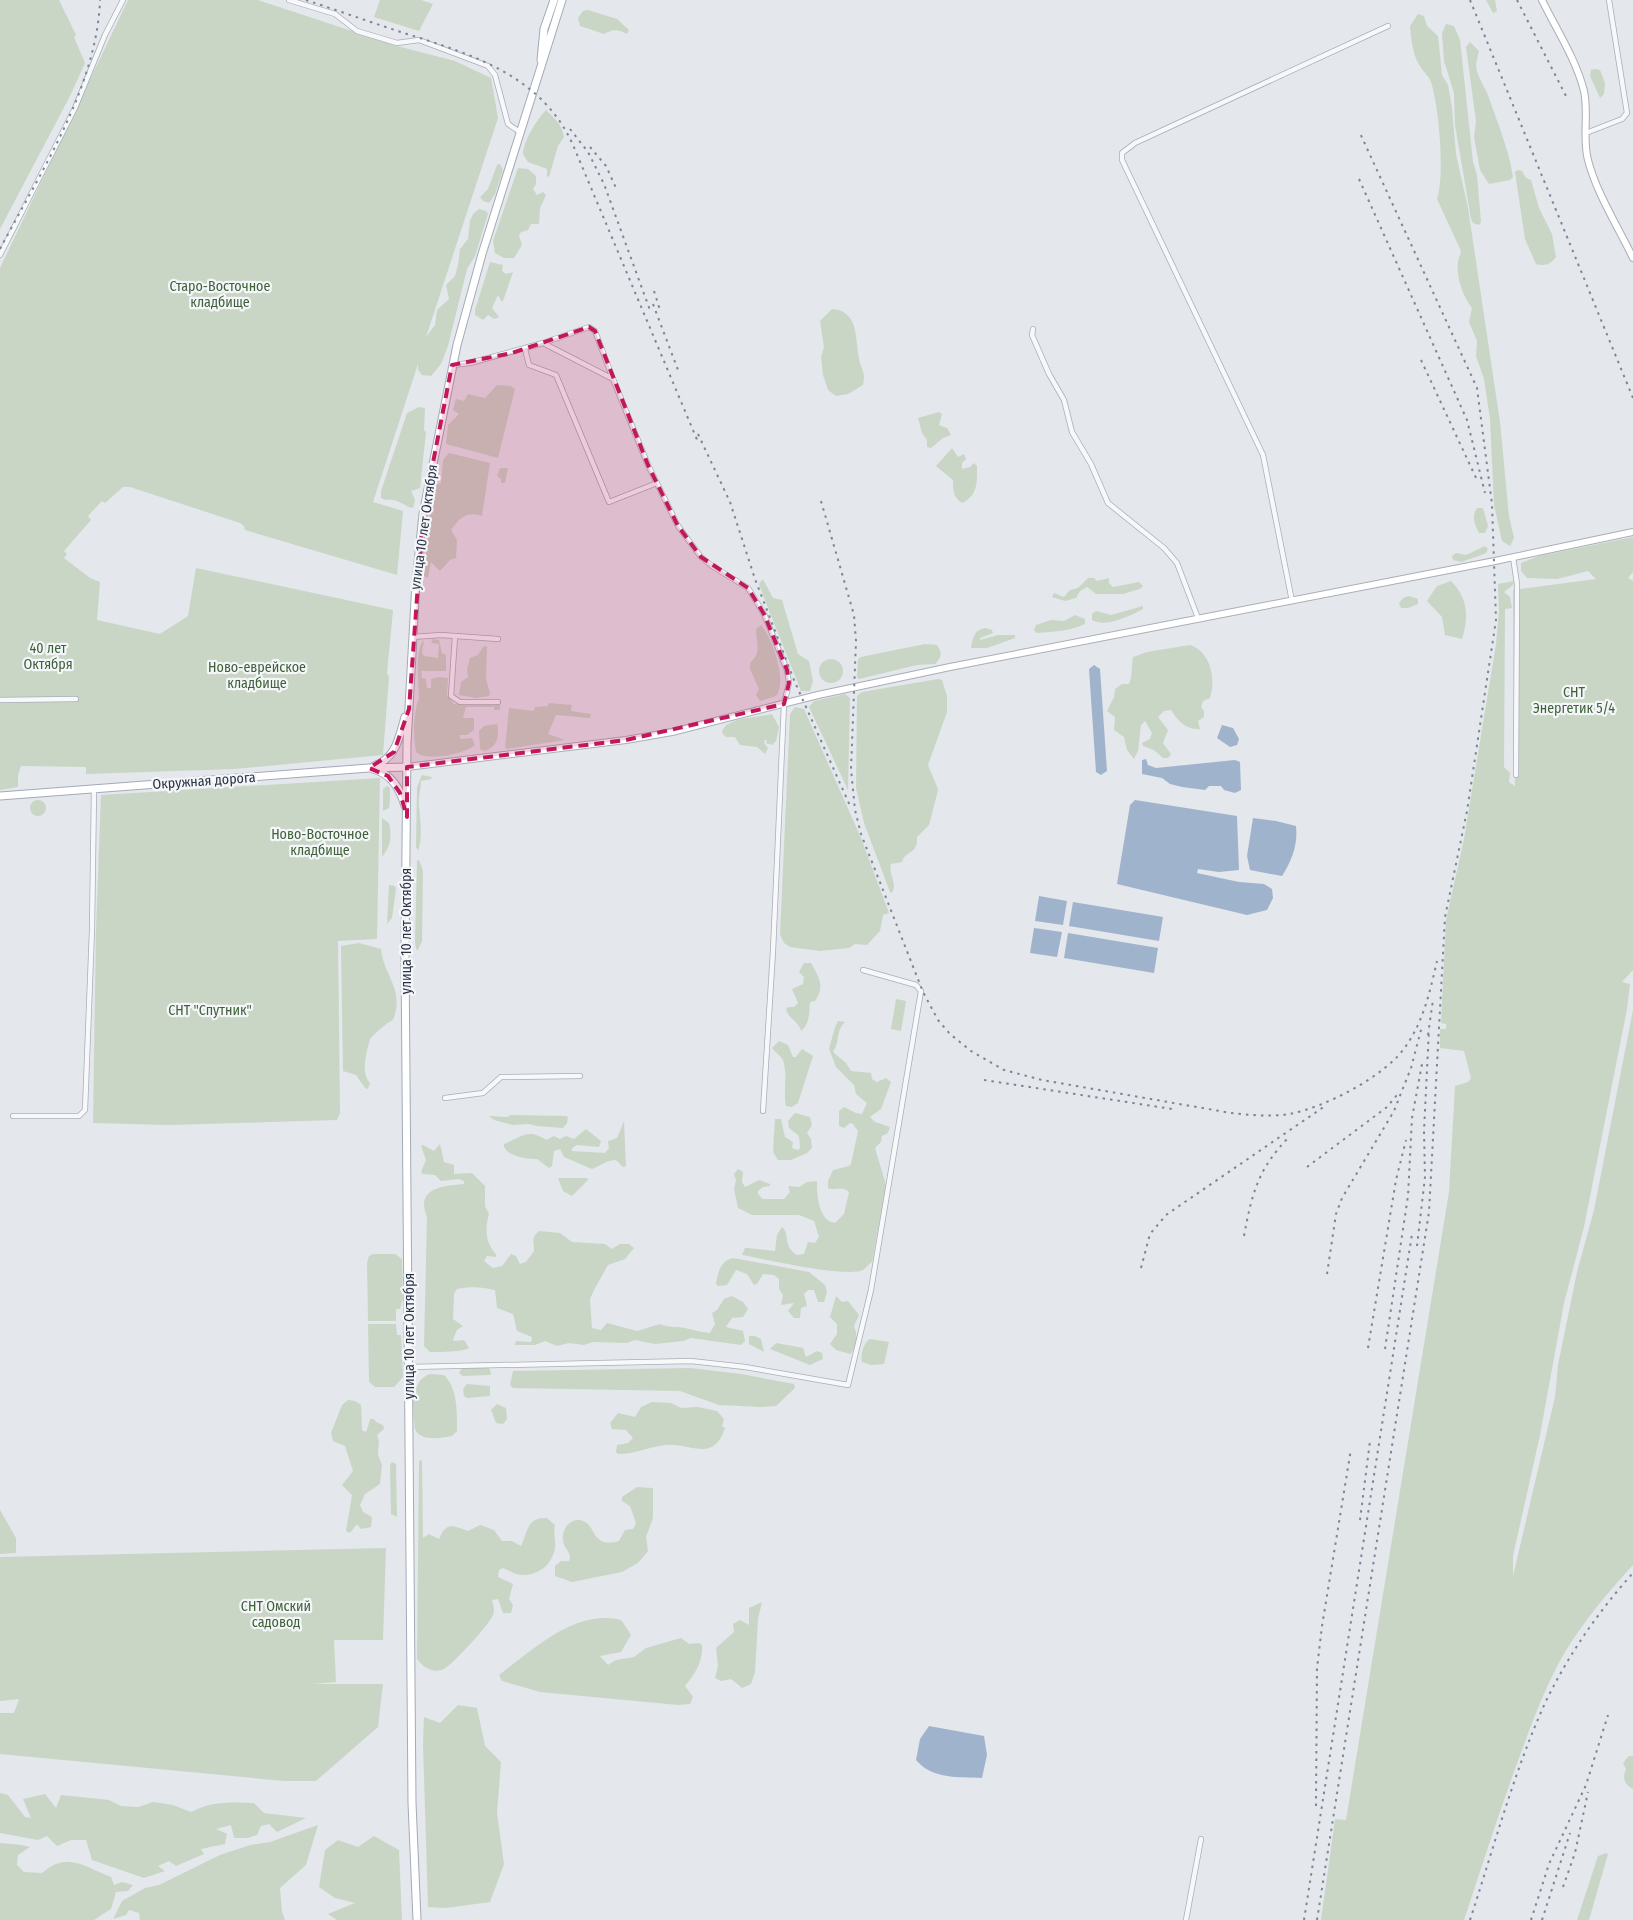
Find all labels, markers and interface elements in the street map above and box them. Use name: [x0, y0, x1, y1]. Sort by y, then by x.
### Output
park label: Старо-Восточное кладбище: [170, 278, 270, 311]
street label: улица 10 лет Октября: [407, 463, 441, 591]
park label: 40 лет Октября: [23, 640, 73, 673]
park label: Ново-еврейское кладбище: [208, 659, 306, 692]
park label: СНТ Энергетик 5/4: [1533, 684, 1615, 717]
street label: Окружная дорога: [152, 769, 256, 793]
park label: Ново-Восточное кладбище: [271, 826, 369, 859]
street label: улица 10 лет Октября: [398, 868, 415, 994]
park label: СНТ "Спутник": [168, 1002, 252, 1019]
street label: улица 10 лет Октября: [401, 1273, 418, 1399]
park label: СНТ Омский садовод: [241, 1598, 311, 1631]

